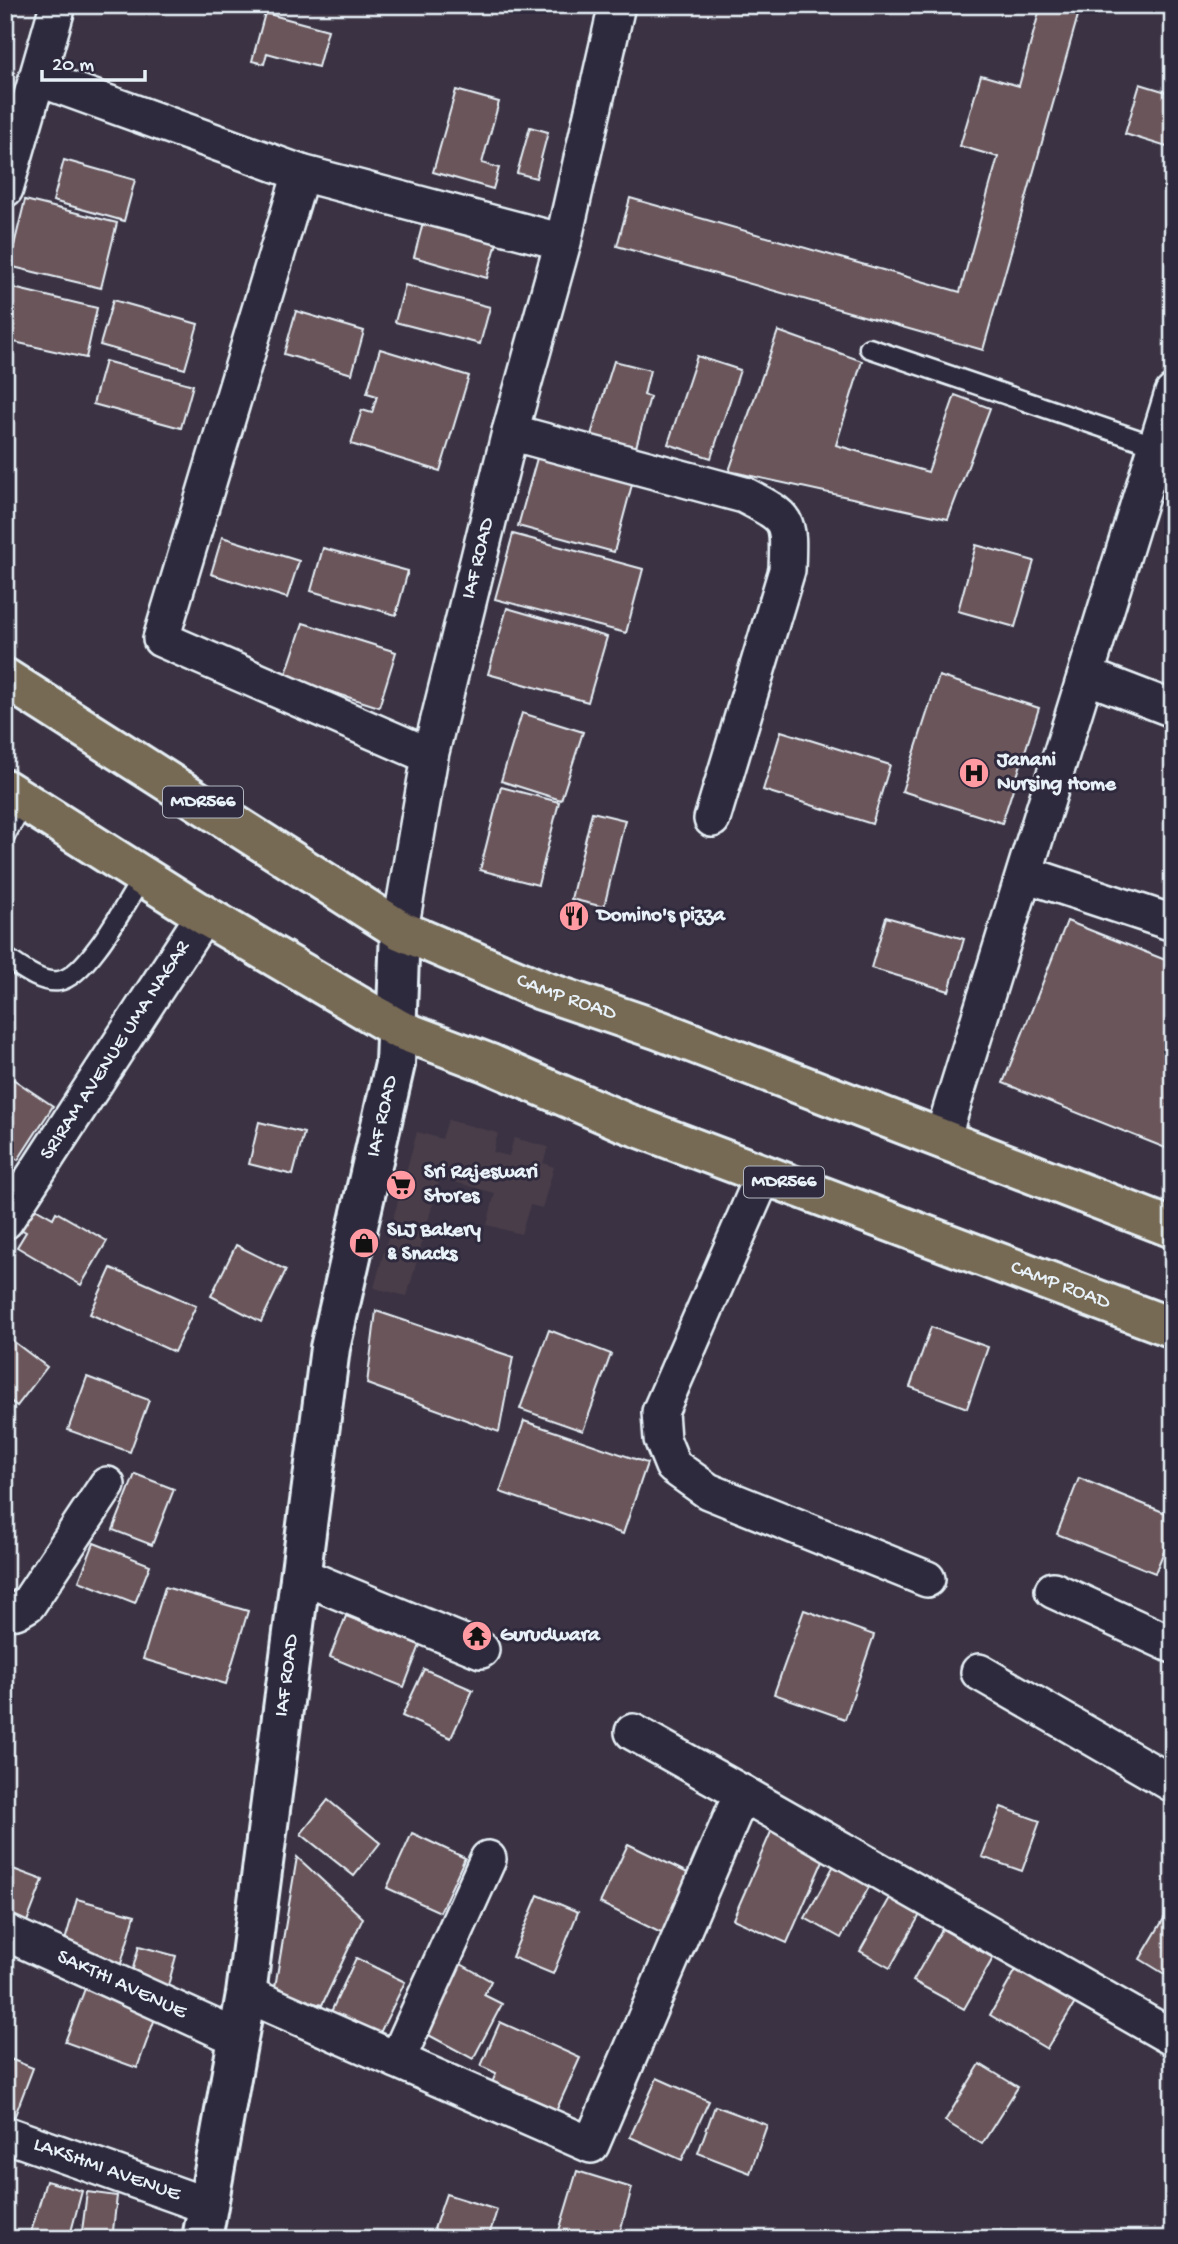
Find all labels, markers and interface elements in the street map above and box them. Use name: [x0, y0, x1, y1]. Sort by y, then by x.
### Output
scale bar: [42, 38, 145, 82]
text: 20 m: [52, 54, 94, 79]
street label: IAF ROAD: [457, 515, 501, 602]
place label: Janani Nursing Home: [996, 749, 1117, 798]
hospital icon: Janani Nursing Home: [957, 756, 991, 790]
road number: MDR566: [163, 786, 243, 818]
restaurant icon: Domino's pizza: [557, 899, 591, 933]
place label: Domino's pizza: [595, 904, 726, 929]
street label: SRIRAM AVENUE UMA NAGAR: [35, 936, 197, 1165]
street label: CAMP ROAD: [512, 968, 620, 1027]
street label: IAF ROAD: [362, 1073, 405, 1160]
place label: Sri Rajeswari Stores: [424, 1161, 538, 1210]
road number: MDR566: [744, 1166, 824, 1198]
supermarket icon: Sri Rajeswari Stores: [384, 1168, 418, 1202]
place label: SLJ Bakery & Snacks: [387, 1219, 482, 1268]
shop icon: SLJ Bakery & Snacks: [347, 1226, 381, 1260]
street label: CAMP ROAD: [1007, 1256, 1114, 1316]
temple icon: Gurudwara: [460, 1619, 494, 1653]
place label: Gurudwara: [500, 1624, 601, 1649]
street label: IAF ROAD: [270, 1633, 305, 1718]
street label: SAKTHI AVENUE: [53, 1945, 191, 2026]
street label: LAKSHMI AVENUE: [30, 2133, 184, 2208]

